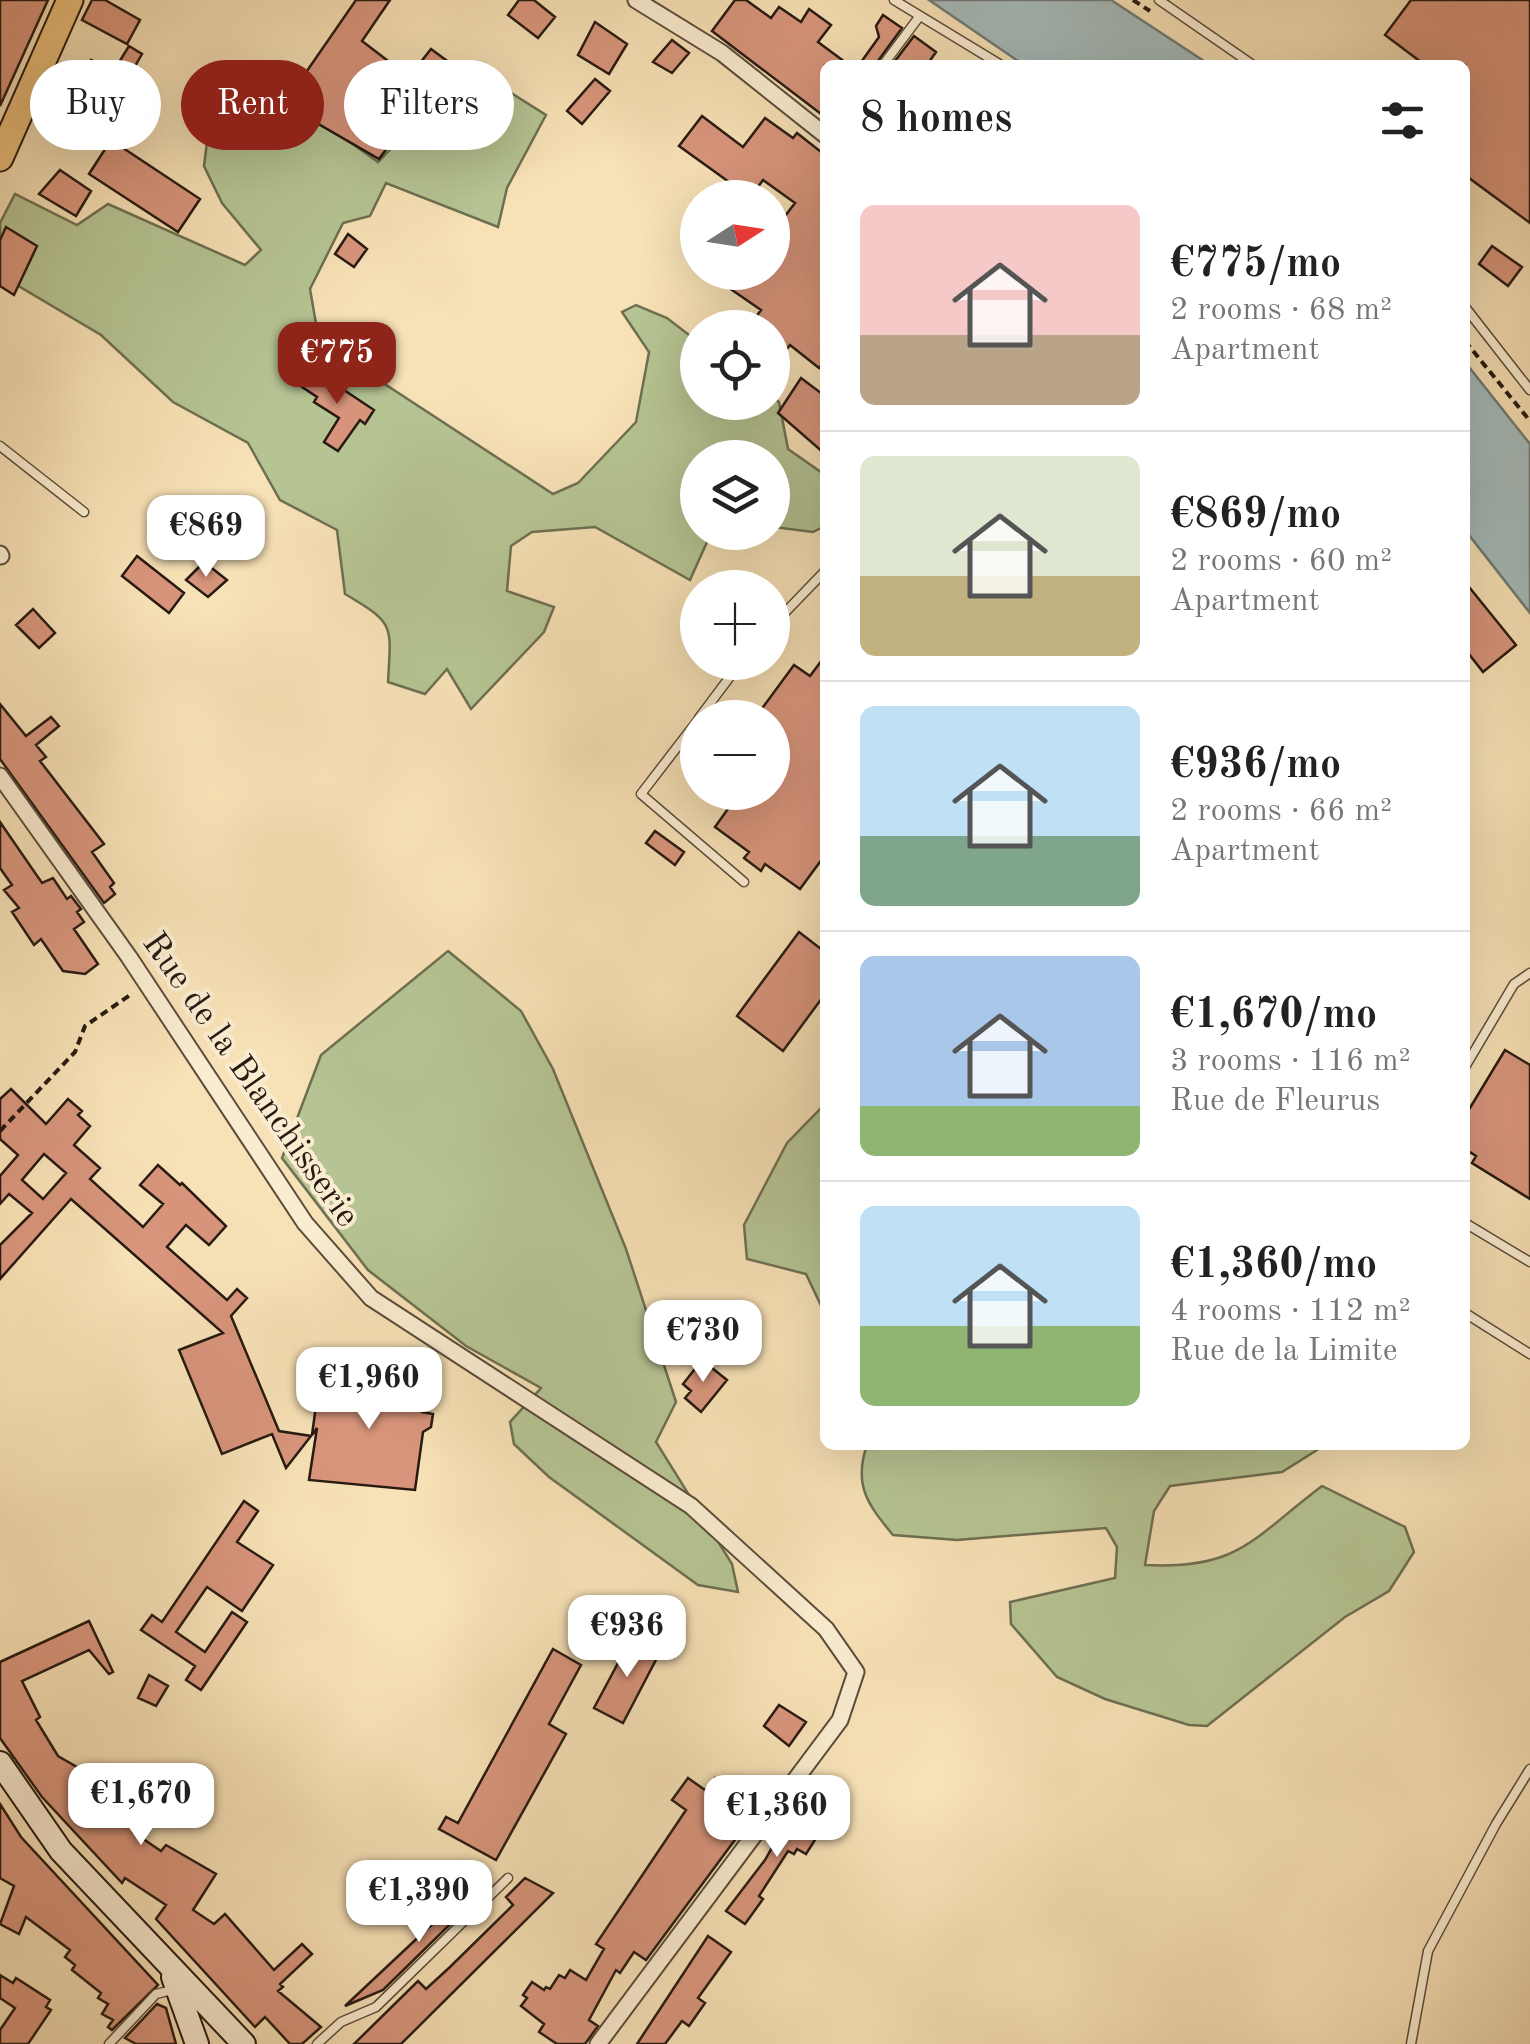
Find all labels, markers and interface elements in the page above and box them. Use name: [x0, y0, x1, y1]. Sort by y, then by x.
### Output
chip: Buy: [30, 60, 161, 150]
chip: Rent: [181, 60, 324, 150]
chip: Filters: [344, 60, 514, 150]
icon: filters: [1375, 93, 1430, 148]
text: 8 homes: [860, 99, 1012, 141]
north arrow: [680, 180, 790, 290]
map controls: [680, 180, 790, 810]
text: €775/mo: [1170, 244, 1341, 286]
icon: home: [940, 245, 1060, 365]
text: 2 rooms · 68 m²: [1170, 295, 1392, 327]
button: locate: [680, 310, 790, 420]
pin: €775: [278, 322, 396, 407]
text: Apartment: [1170, 335, 1320, 367]
text: €775: [300, 338, 374, 370]
button: layers: [680, 440, 790, 550]
pin: €869: [147, 495, 265, 580]
text: €869/mo: [1170, 495, 1341, 537]
icon: home: [940, 496, 1060, 616]
text: €869: [169, 511, 243, 543]
text: 2 rooms · 60 m²: [1170, 546, 1392, 578]
button: +: [680, 570, 790, 680]
text: Apartment: [1170, 586, 1320, 618]
button: −: [680, 700, 790, 810]
text: €936/mo: [1170, 745, 1341, 787]
icon: home: [940, 746, 1060, 866]
text: 2 rooms · 66 m²: [1170, 796, 1392, 828]
text: Apartment: [1170, 836, 1320, 868]
street label: Rue de la Blanchisserie: [135, 926, 365, 1234]
text: €1,670/mo: [1170, 995, 1377, 1037]
icon: home: [940, 996, 1060, 1116]
text: 3 rooms · 116 m²: [1170, 1046, 1411, 1078]
text: Rue de Fleurus: [1170, 1086, 1380, 1118]
text: €1,360/mo: [1170, 1245, 1377, 1287]
icon: home: [940, 1246, 1060, 1366]
text: 4 rooms · 112 m²: [1170, 1296, 1411, 1328]
pin: €730: [644, 1300, 762, 1385]
text: €730: [666, 1316, 740, 1348]
text: Rue de la Limite: [1170, 1336, 1398, 1368]
pin: €1,960: [288, 1347, 450, 1432]
text: €1,960: [318, 1363, 420, 1395]
pin: €936: [568, 1595, 686, 1680]
text: €936: [590, 1611, 664, 1643]
pin: €1,670: [60, 1763, 222, 1848]
pin: €1,360: [696, 1775, 858, 1860]
text: €1,670: [90, 1779, 192, 1811]
text: €1,360: [726, 1791, 828, 1823]
pin: €1,390: [338, 1860, 500, 1945]
text: €1,390: [368, 1876, 470, 1908]

